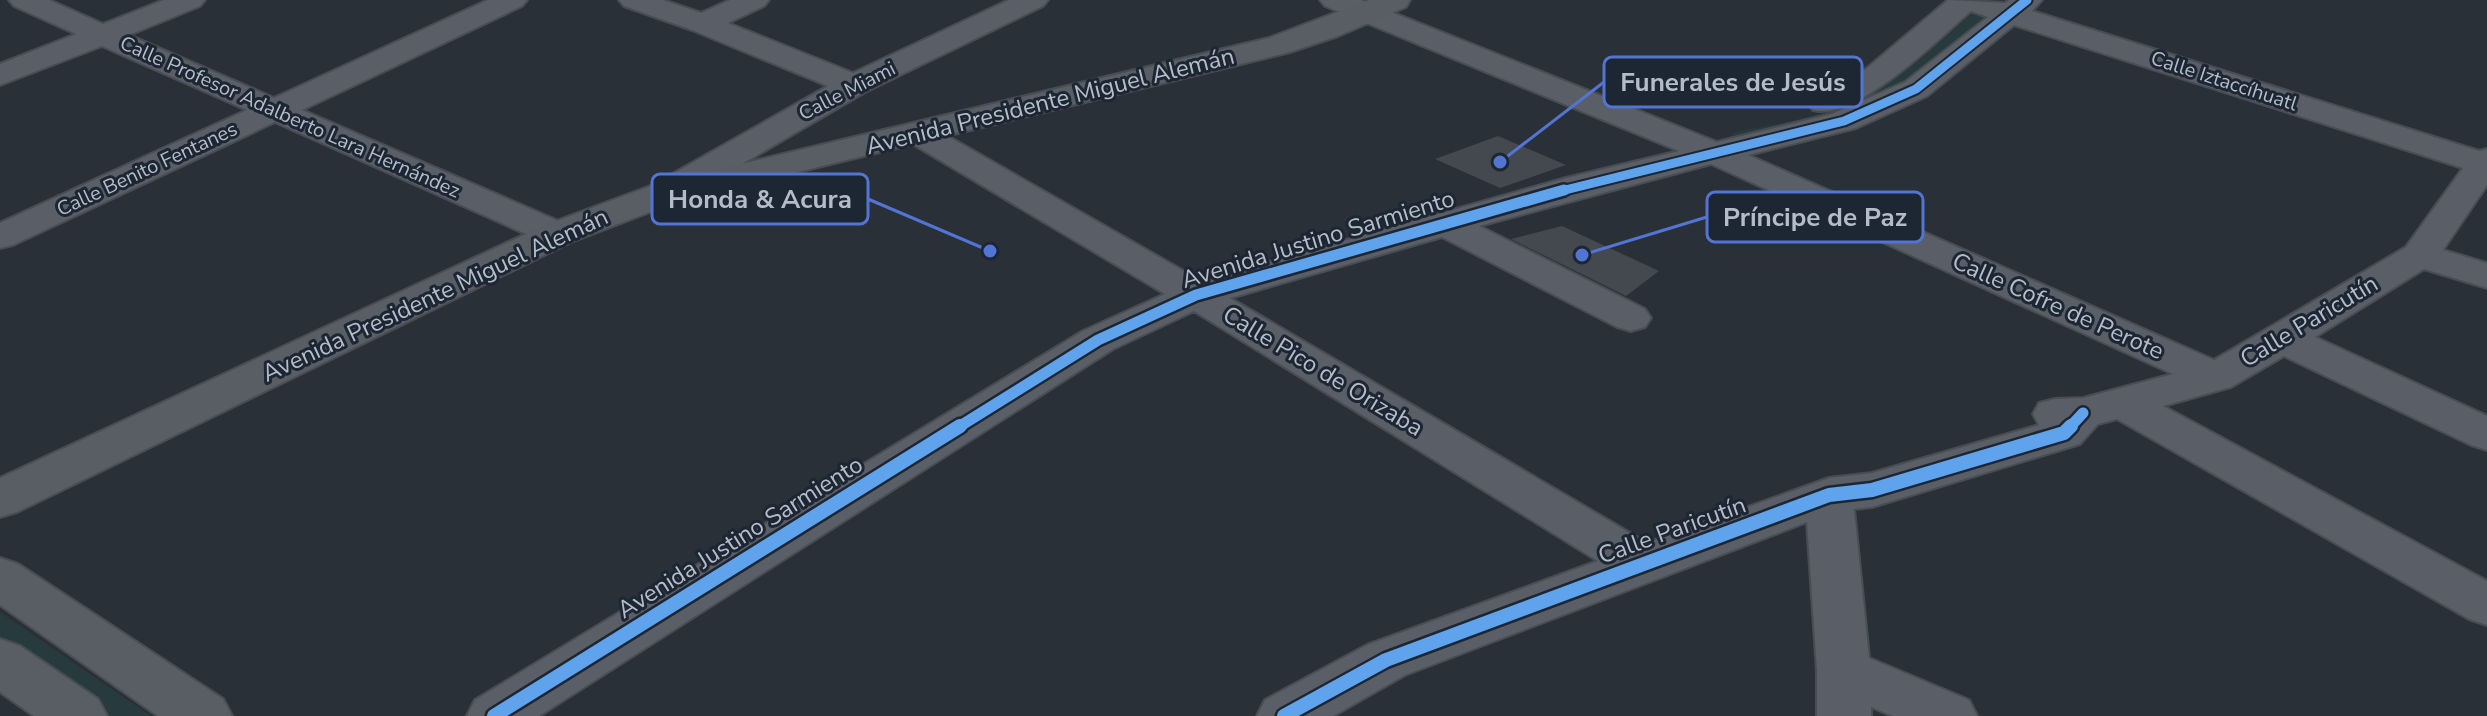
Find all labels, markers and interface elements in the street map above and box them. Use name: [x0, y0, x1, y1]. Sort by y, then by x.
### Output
street label: Calle Profesor Adalberto Lara Hernández: [116, 29, 464, 205]
street label: Avenida Presidente Miguel Alemán: [862, 40, 1238, 162]
street label: Calle Iztaccíhuatl: [2147, 45, 2301, 117]
street label: Calle Miami: [794, 55, 900, 127]
callout: Funerales de Jesús: [1604, 57, 1862, 107]
text: Funerales de Jesús: [1620, 65, 1846, 100]
street label: Calle Benito Fentanes: [52, 115, 242, 223]
callout: Honda & Acura: [652, 174, 868, 224]
text: Honda & Acura: [668, 182, 852, 217]
street label: Avenida Justino Sarmiento: [1178, 182, 1458, 296]
callout: Príncipe de Paz: [1707, 192, 1923, 242]
text: Príncipe de Paz: [1723, 200, 1907, 235]
street label: Avenida Presidente Miguel Alemán: [257, 201, 613, 389]
street label: Calle Cofre de Perote: [1947, 245, 2169, 367]
street label: Calle Paricutín: [2234, 267, 2384, 375]
street label: Calle Pico de Orizaba: [1217, 298, 1429, 444]
street label: Avenida Justino Sarmiento: [611, 448, 869, 626]
street label: Calle Paricutín: [1594, 488, 1750, 572]

